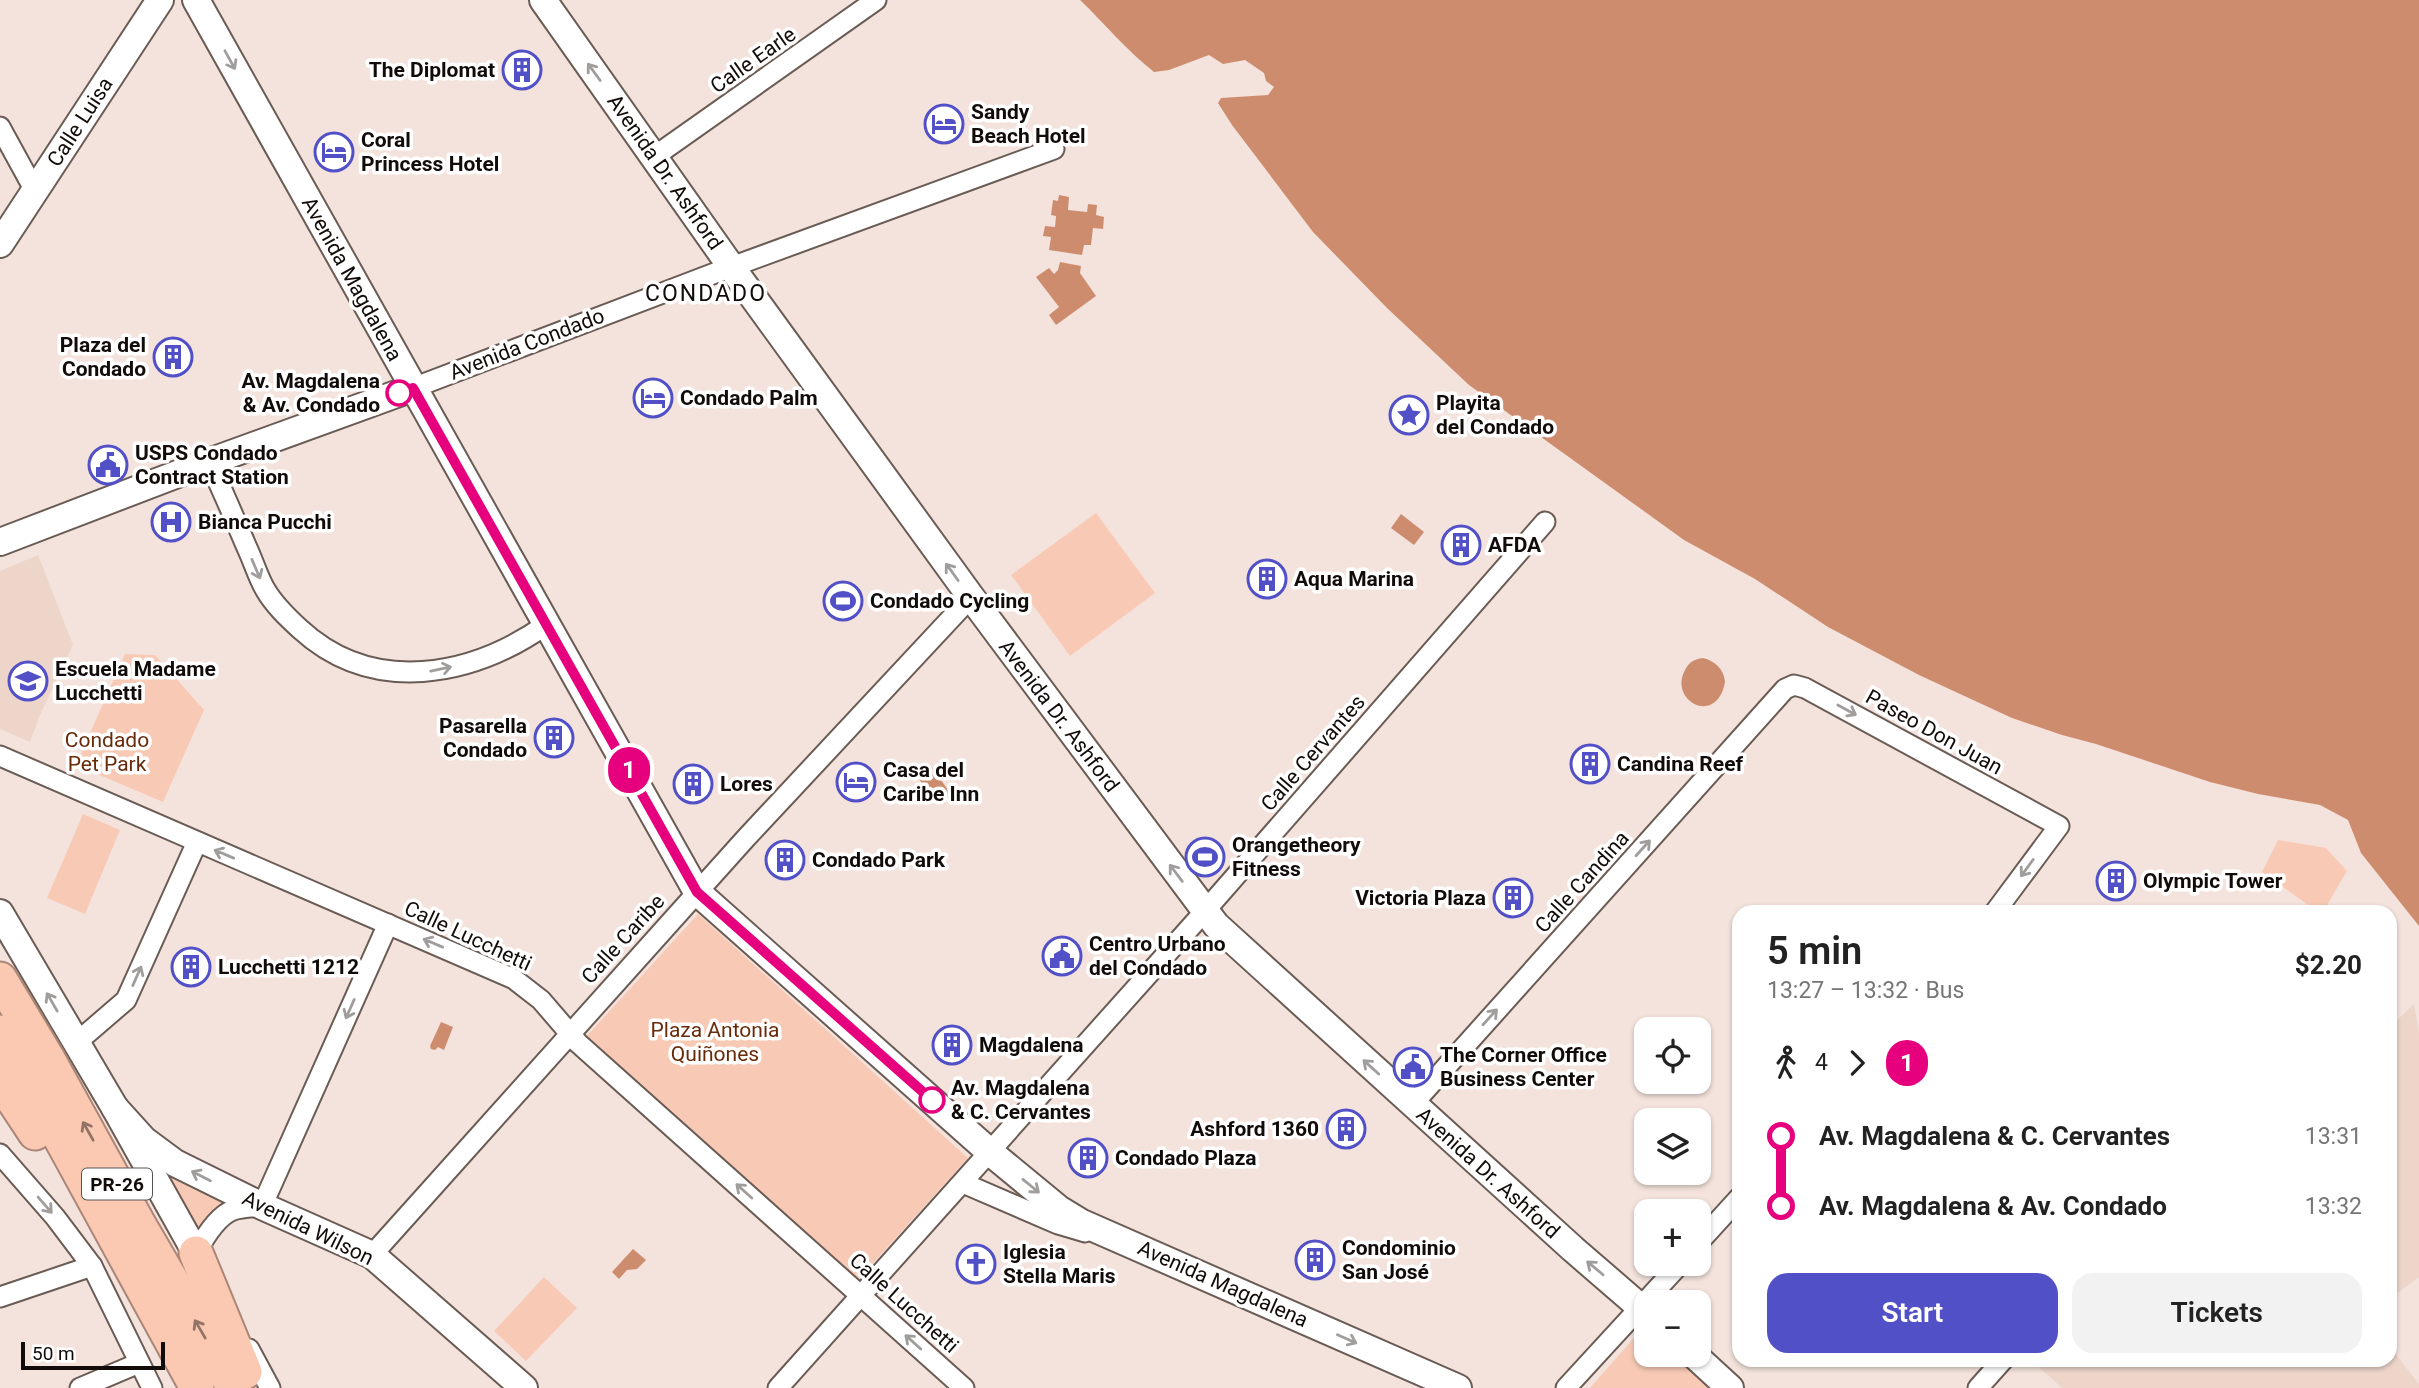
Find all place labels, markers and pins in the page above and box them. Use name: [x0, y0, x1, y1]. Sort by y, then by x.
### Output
building icon: The Diplomat: [501, 49, 543, 91]
place label: The Diplomat: [369, 58, 495, 82]
place label: Sandy Beach Hotel: [971, 100, 1086, 148]
hotel icon: Sandy Beach Hotel: [923, 103, 965, 145]
place label: Coral Princess Hotel: [361, 128, 499, 176]
hotel icon: Coral Princess Hotel: [313, 131, 355, 173]
place label: Plaza del Condado: [60, 333, 146, 381]
building icon: Plaza del Condado: [152, 336, 194, 378]
place label: Av. Magdalena & Av. Condado: [241, 369, 380, 417]
hotel icon: Condado Palm: [632, 377, 674, 419]
marker: Av. Magdalena & Av. Condado: [386, 380, 412, 406]
place label: Condado Palm: [680, 386, 818, 410]
place label: Playita del Condado: [1436, 391, 1554, 439]
place icon: Playita del Condado: [1388, 394, 1430, 436]
place label: USPS Condado Contract Station: [135, 441, 289, 489]
public building icon: USPS Condado Contract Station: [87, 444, 129, 486]
hospital icon: Bianca Pucchi: [150, 501, 192, 543]
place label: Bianca Pucchi: [198, 510, 332, 534]
building icon: AFDA: [1440, 524, 1482, 566]
place label: AFDA: [1488, 533, 1542, 557]
building icon: Aqua Marina: [1246, 558, 1288, 600]
place label: Aqua Marina: [1294, 567, 1414, 591]
sports icon: Condado Cycling: [822, 580, 864, 622]
place label: Condado Cycling: [870, 589, 1029, 613]
place label: Escuela Madame Lucchetti: [55, 657, 216, 705]
school or university icon: Escuela Madame Lucchetti: [7, 660, 49, 702]
place label: Pasarella Condado: [439, 714, 527, 762]
building icon: Pasarella Condado: [533, 717, 575, 759]
building icon: Candina Reef: [1569, 743, 1611, 785]
place label: Candina Reef: [1617, 752, 1743, 776]
place label: Casa del Caribe Inn: [883, 758, 979, 806]
hotel icon: Casa del Caribe Inn: [835, 761, 877, 803]
building icon: Lores: [672, 763, 714, 805]
place label: Lores: [720, 772, 773, 796]
place label: Orangetheory Fitness: [1232, 833, 1361, 881]
sports icon: Orangetheory Fitness: [1184, 836, 1226, 878]
building icon: Condado Park: [764, 839, 806, 881]
place label: Condado Park: [812, 848, 946, 872]
building icon: Olympic Tower: [2095, 860, 2137, 902]
place label: Olympic Tower: [2143, 869, 2283, 893]
building icon: Victoria Plaza: [1492, 877, 1534, 919]
place label: Victoria Plaza: [1355, 886, 1486, 910]
place label: Centro Urbano del Condado: [1089, 932, 1226, 980]
public building icon: Centro Urbano del Condado: [1041, 935, 1083, 977]
building icon: Lucchetti 1212: [170, 946, 212, 988]
place label: Lucchetti 1212: [218, 955, 359, 979]
building icon: Magdalena: [931, 1024, 973, 1066]
place label: Magdalena: [979, 1033, 1084, 1057]
place label: The Corner Office Business Center: [1440, 1043, 1607, 1091]
public building icon: The Corner Office Business Center: [1392, 1046, 1434, 1088]
place label: Av. Magdalena & C. Cervantes: [951, 1076, 1091, 1124]
marker: Av. Magdalena & C. Cervantes: [919, 1087, 945, 1113]
building icon: Ashford 1360: [1325, 1108, 1367, 1150]
place label: Ashford 1360: [1190, 1117, 1319, 1141]
building icon: Condado Plaza: [1067, 1137, 1109, 1179]
place label: Condado Plaza: [1115, 1146, 1257, 1170]
place label: Condominio San José: [1342, 1236, 1456, 1284]
building icon: Condominio San José: [1294, 1239, 1336, 1281]
place label: Iglesia Stella Maris: [1003, 1240, 1116, 1288]
church icon: Iglesia Stella Maris: [955, 1243, 997, 1285]

